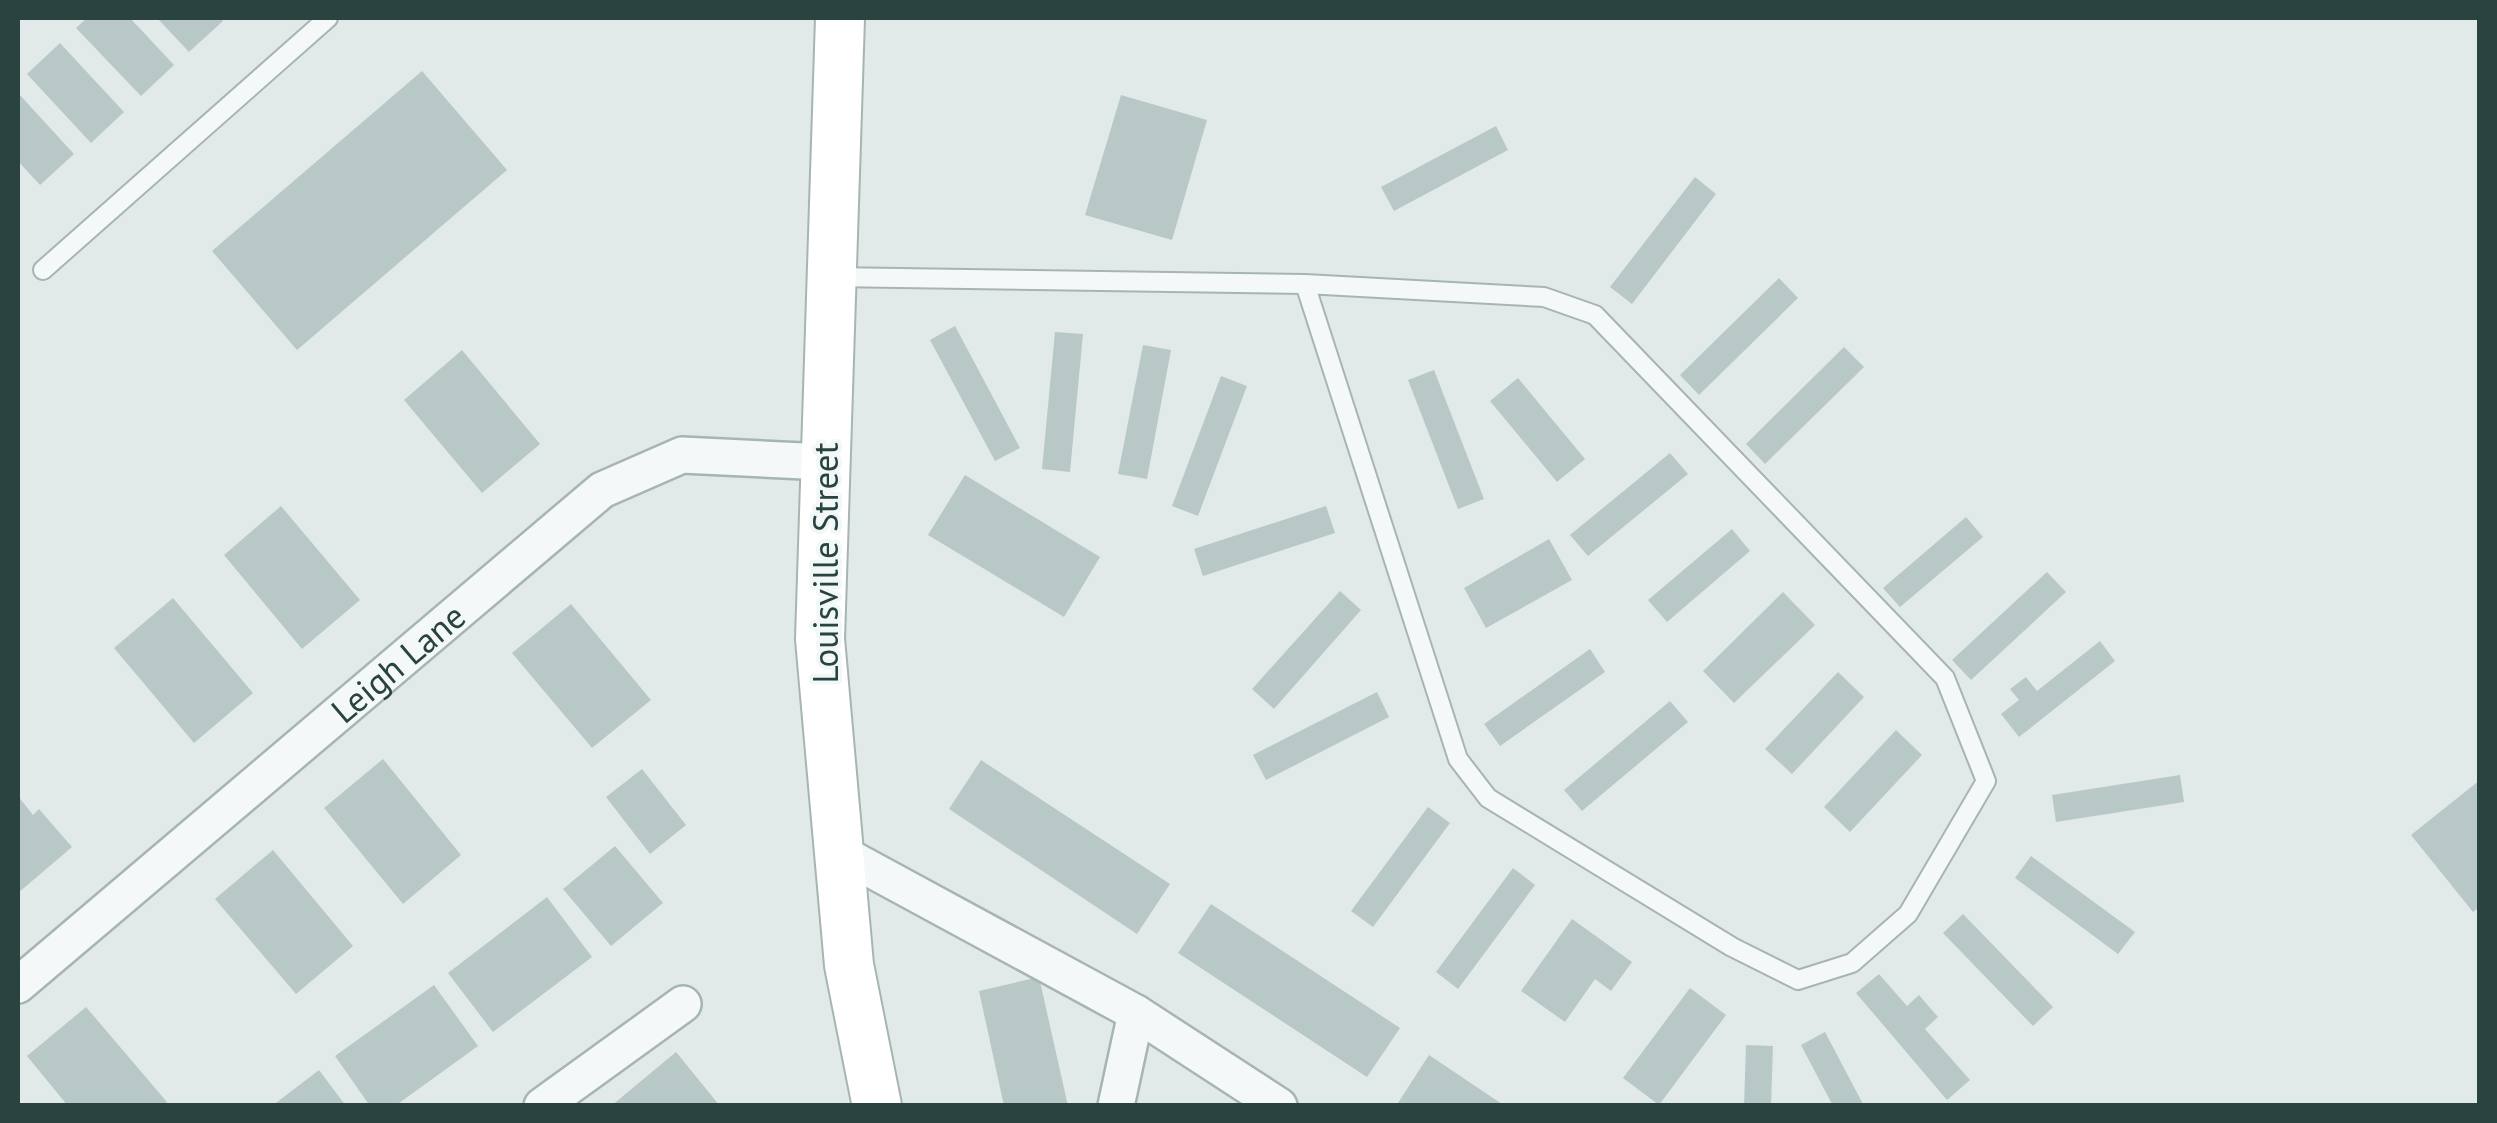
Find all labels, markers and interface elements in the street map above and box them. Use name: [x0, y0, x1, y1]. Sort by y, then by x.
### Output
street label: Louisville Street: [802, 442, 848, 683]
street label: Leigh Lane: [321, 593, 475, 733]

